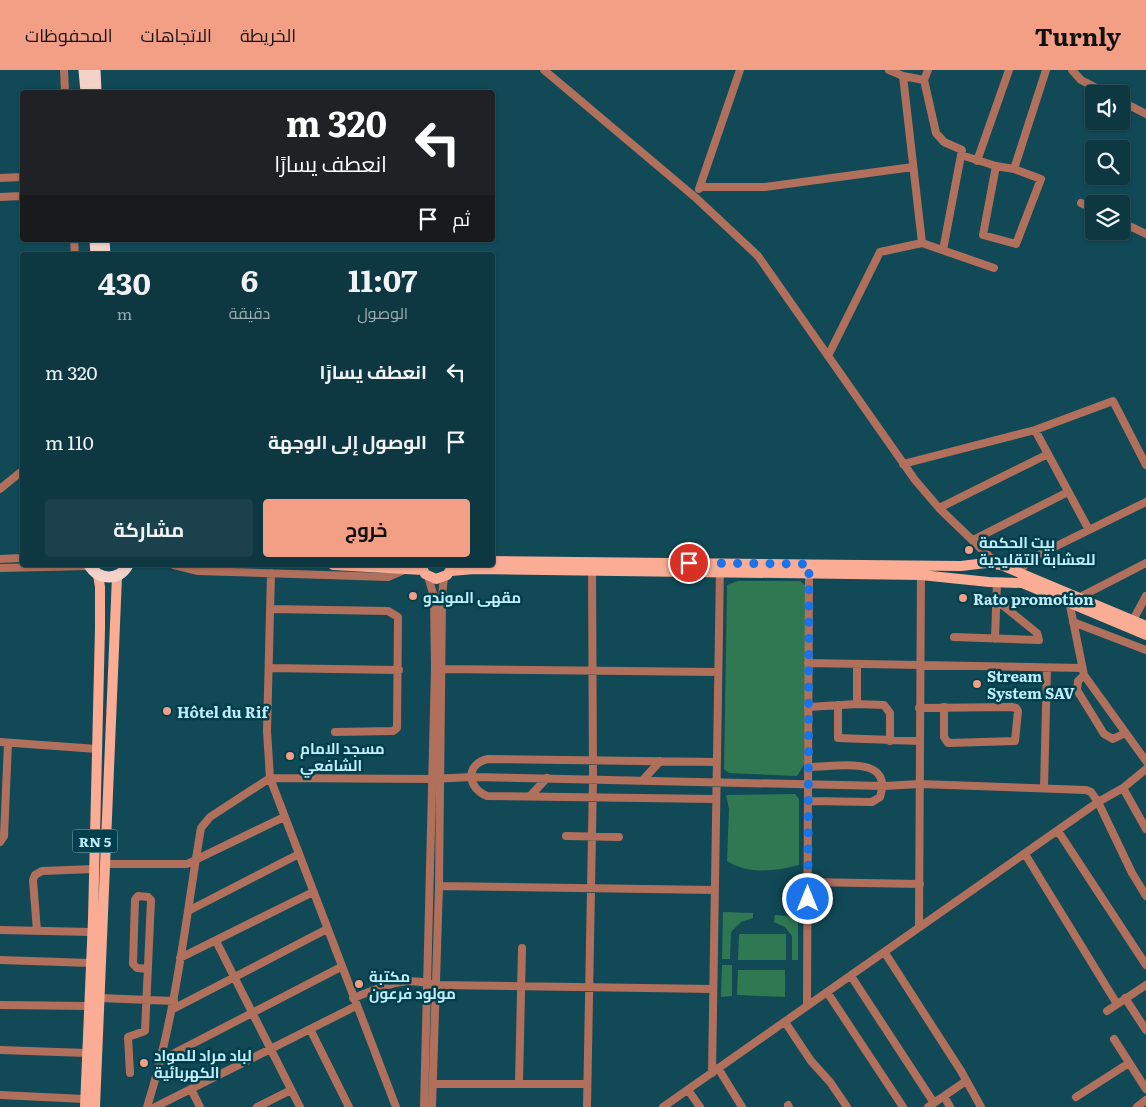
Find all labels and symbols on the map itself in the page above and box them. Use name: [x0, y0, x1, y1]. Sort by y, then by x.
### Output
place label: بيت الحكمة للعشابة التقليدية: [979, 530, 1096, 570]
pin: [668, 542, 710, 584]
marker: بيت الحكمة للعشابة التقليدية: [963, 544, 975, 556]
place label: مقهى الموندو: [423, 585, 521, 608]
place label: Rato promotion: [973, 587, 1094, 610]
marker: مقهى الموندو: [407, 590, 419, 602]
marker: Rato promotion: [957, 592, 969, 604]
place label: Stream System SAV: [987, 664, 1075, 704]
marker: Stream System SAV: [971, 678, 983, 690]
place label: Hôtel du Rif: [177, 700, 269, 723]
marker: Hôtel du Rif: [161, 705, 173, 717]
place label: مسجد الامام الشافعي: [300, 736, 385, 778]
marker: مسجد الامام الشافعي: [284, 750, 296, 762]
road number: RN 5: [72, 829, 118, 852]
position arrow: [781, 872, 833, 924]
place label: مكتبة مولود فرعون: [369, 964, 456, 1004]
marker: مكتبة مولود فرعون: [353, 978, 365, 990]
place label: لباد مراد للمواد الكهربائية: [154, 1043, 252, 1083]
marker: لباد مراد للمواد الكهربائية: [138, 1057, 150, 1069]

